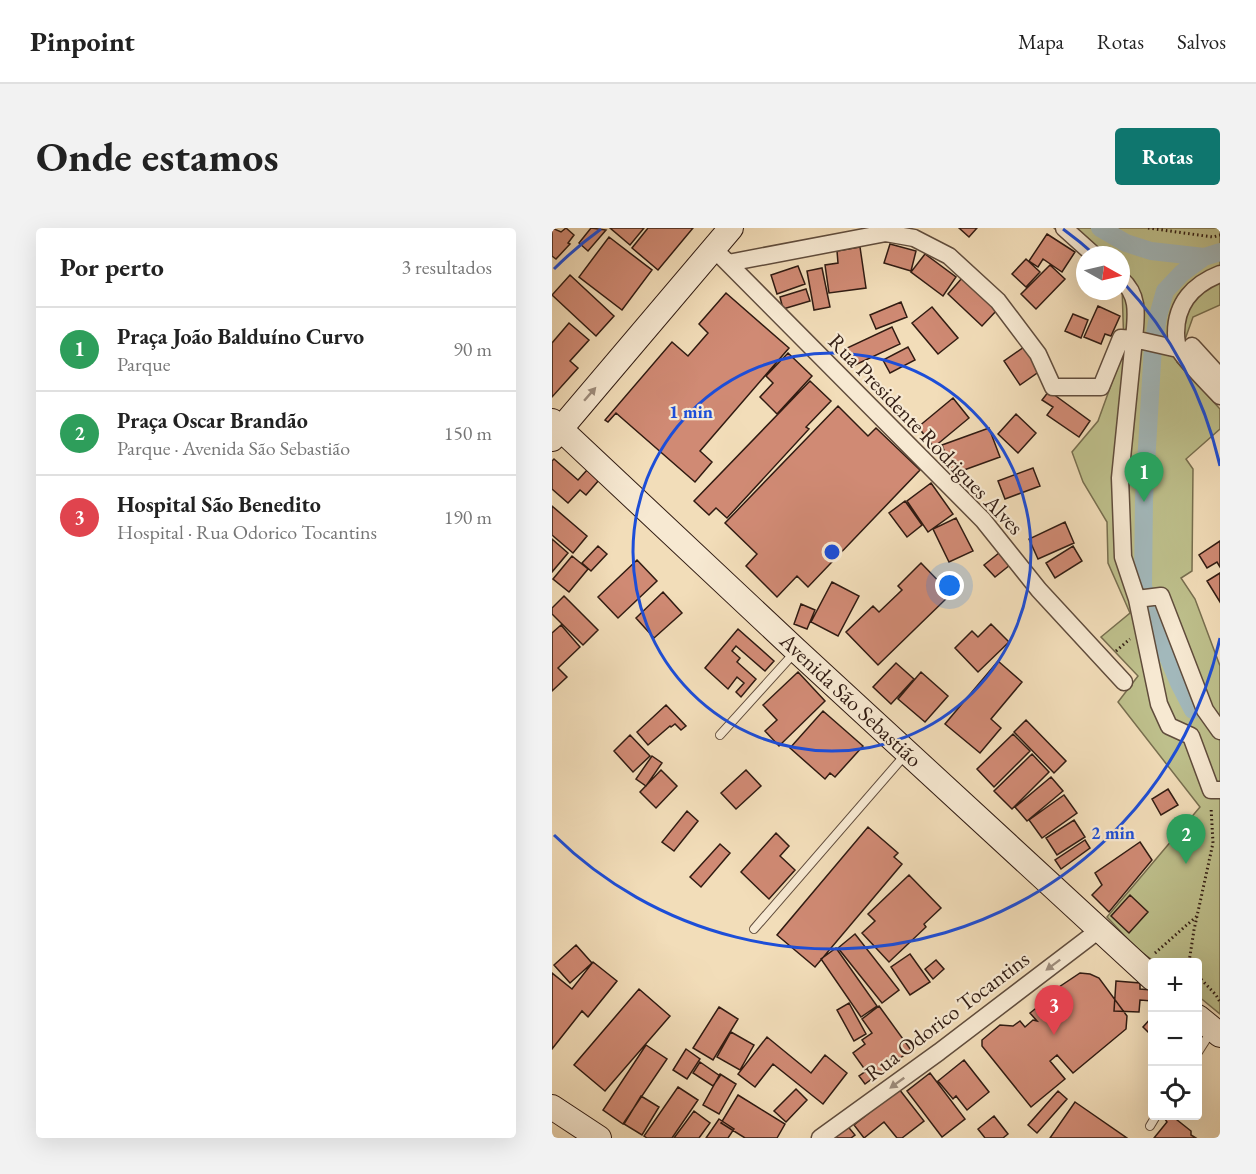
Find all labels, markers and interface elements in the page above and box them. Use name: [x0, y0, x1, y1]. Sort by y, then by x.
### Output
text: Pinpoint: [30, 23, 135, 59]
text: Mapa: [1018, 28, 1064, 55]
text: Rotas: [1097, 28, 1144, 55]
text: Salvos: [1177, 28, 1226, 55]
button: Rotas: [1115, 128, 1220, 185]
text: Onde estamos: [36, 129, 279, 184]
north arrow: [1076, 246, 1130, 300]
text: Por perto: [60, 250, 164, 284]
text: 3 resultados: [401, 254, 492, 280]
text: Praça João Balduíno Curvo: [117, 322, 364, 351]
street label: Rua Presidente Rodrigues Alves: [822, 327, 1030, 541]
text: 1: [74, 336, 85, 362]
text: 90 m: [453, 336, 492, 362]
text: Parque: [117, 351, 170, 377]
one-way arrow: [583, 387, 596, 402]
text: 1 min: [669, 400, 713, 423]
text: Praça Oscar Brandão: [117, 406, 308, 435]
text: 2: [74, 420, 85, 446]
text: 150 m: [444, 420, 492, 446]
text: Parque · Avenida São Sebastião: [117, 435, 350, 461]
pin: 1: [1124, 452, 1164, 502]
text: Hospital São Benedito: [117, 490, 321, 519]
text: 3: [74, 504, 85, 530]
text: 190 m: [444, 504, 492, 530]
text: Hospital · Rua Odorico Tocantins: [117, 519, 377, 545]
centre of rings: [822, 542, 842, 562]
your location: [935, 571, 964, 600]
street label: Avenida São Sebastião: [773, 626, 928, 774]
pin: 2: [1166, 814, 1206, 864]
text: 2 min: [1091, 821, 1135, 844]
street label: Rua Odorico Tocantins: [859, 944, 1035, 1088]
map controls: [1148, 958, 1202, 1120]
button: +: [1148, 958, 1202, 1012]
one-way arrow: [1045, 959, 1061, 971]
pin: 3: [1034, 986, 1074, 1035]
button: −: [1148, 1012, 1202, 1066]
button: locate: [1148, 1066, 1202, 1120]
one-way arrow: [889, 1076, 905, 1088]

